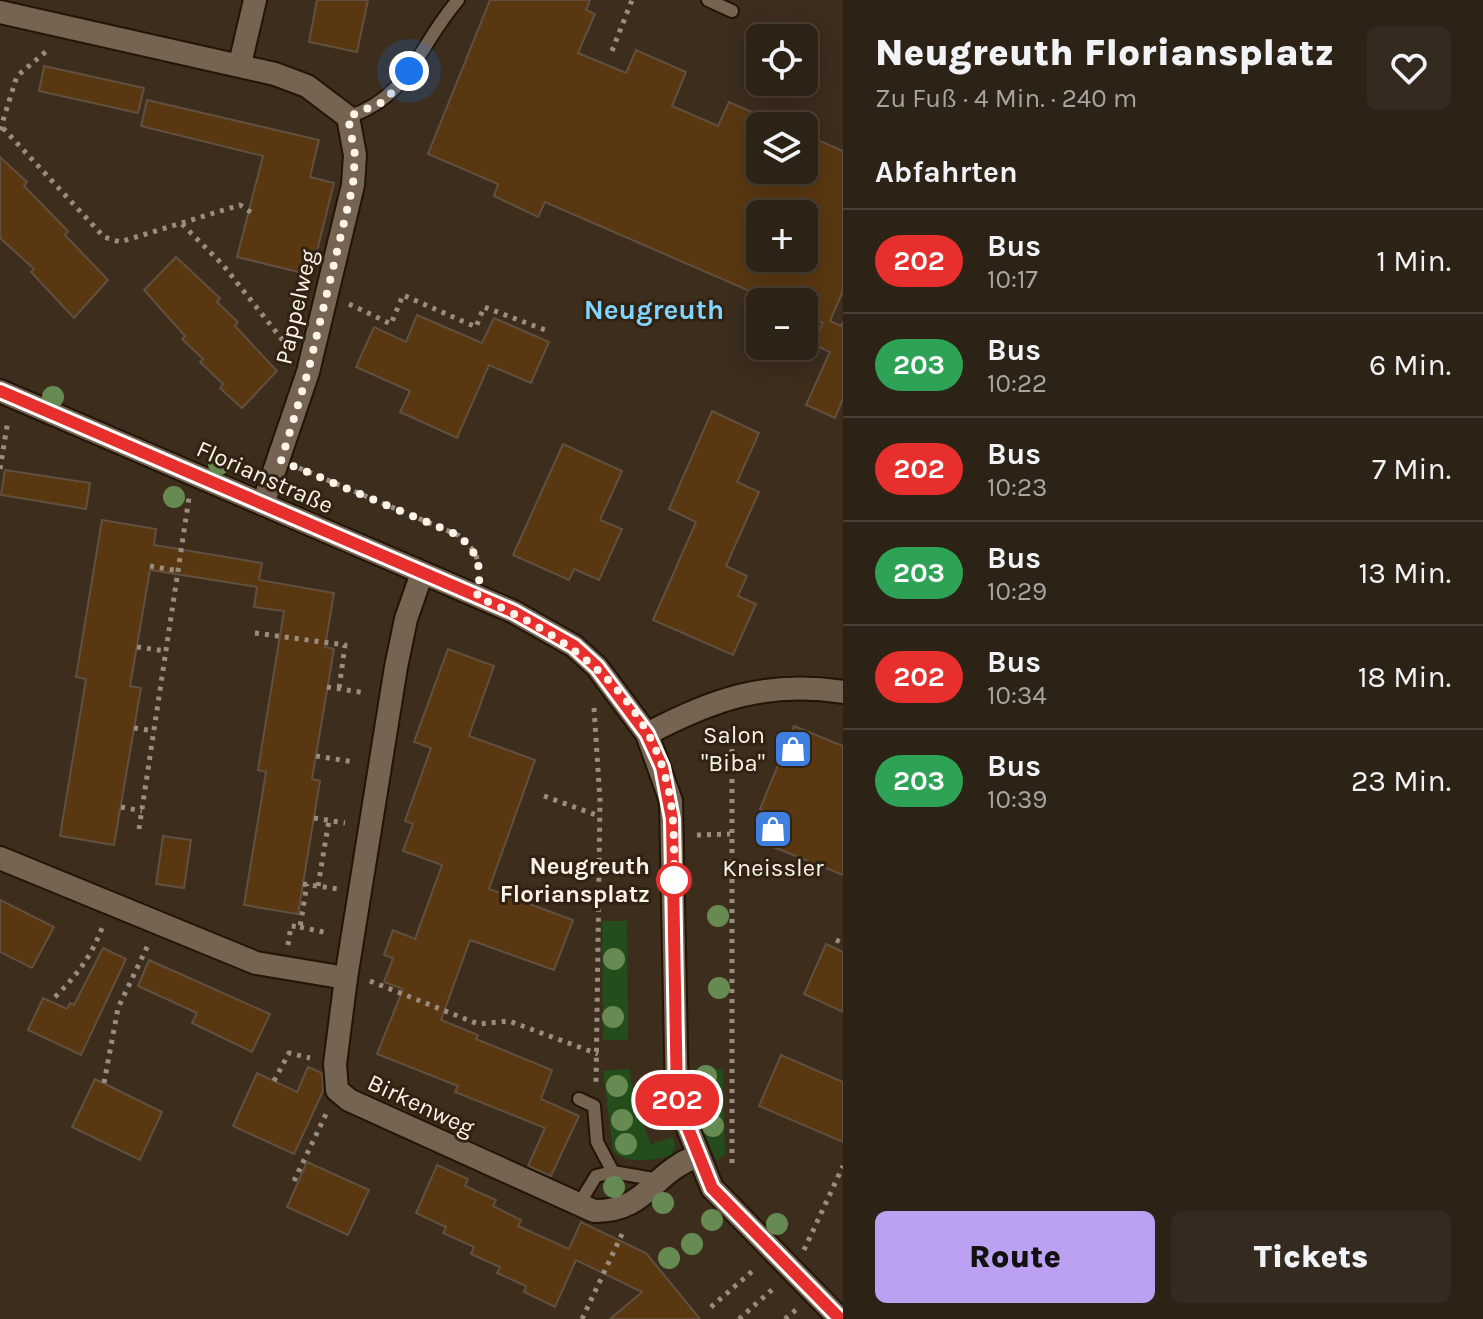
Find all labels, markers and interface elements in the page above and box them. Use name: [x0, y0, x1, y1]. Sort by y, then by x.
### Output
map controls: [746, 24, 818, 360]
button: locate: [746, 24, 818, 96]
button: heart: [1367, 26, 1451, 110]
text: Neugreuth Floriansplatz: [875, 30, 1334, 75]
your location: [389, 51, 429, 91]
text: Zu Fuß · 4 Min. · 240 m: [875, 83, 1137, 114]
button: layers: [746, 112, 818, 184]
text: Abfahrten: [875, 154, 1018, 190]
button: +: [746, 200, 818, 272]
text: Bus: [987, 228, 1041, 264]
text: 1 Min.: [1376, 243, 1451, 279]
text: 202: [893, 244, 945, 277]
street label: Pappelweg: [269, 246, 323, 367]
text: 10:17: [987, 264, 1038, 295]
button: −: [746, 288, 818, 360]
district label: Neugreuth: [584, 293, 724, 326]
text: Bus: [987, 332, 1041, 368]
text: 6 Min.: [1369, 347, 1451, 383]
text: 203: [893, 348, 945, 381]
text: 10:22: [987, 368, 1047, 399]
street label: Florianstraße: [192, 434, 338, 520]
text: Bus: [987, 436, 1041, 472]
text: 7 Min.: [1372, 451, 1451, 487]
text: 202: [893, 452, 945, 485]
text: 10:23: [987, 472, 1047, 503]
text: Bus: [987, 540, 1041, 576]
text: 13 Min.: [1358, 555, 1451, 591]
text: 203: [893, 556, 945, 589]
text: 10:29: [987, 576, 1047, 607]
text: Bus: [987, 644, 1041, 680]
text: 18 Min.: [1358, 659, 1451, 695]
text: 202: [893, 660, 945, 693]
text: 10:34: [987, 680, 1047, 711]
place label: Salon "Biba": [701, 721, 765, 777]
shop icon: Salon "Biba": [772, 728, 814, 770]
text: Bus: [987, 748, 1041, 784]
text: 23 Min.: [1351, 763, 1451, 799]
text: 203: [893, 764, 945, 797]
text: 10:39: [987, 784, 1047, 815]
shop icon: Kneissler: [752, 808, 794, 850]
place label: Neugreuth Floriansplatz: [500, 852, 650, 908]
place label: Kneissler: [722, 854, 824, 882]
marker: Neugreuth Floriansplatz: [657, 863, 691, 897]
street label: Birkenweg: [363, 1068, 479, 1142]
line badge: 202: [631, 1074, 723, 1126]
text: 202: [651, 1083, 703, 1116]
button: Route: [875, 1211, 1155, 1303]
button: Tickets: [1171, 1211, 1451, 1303]

